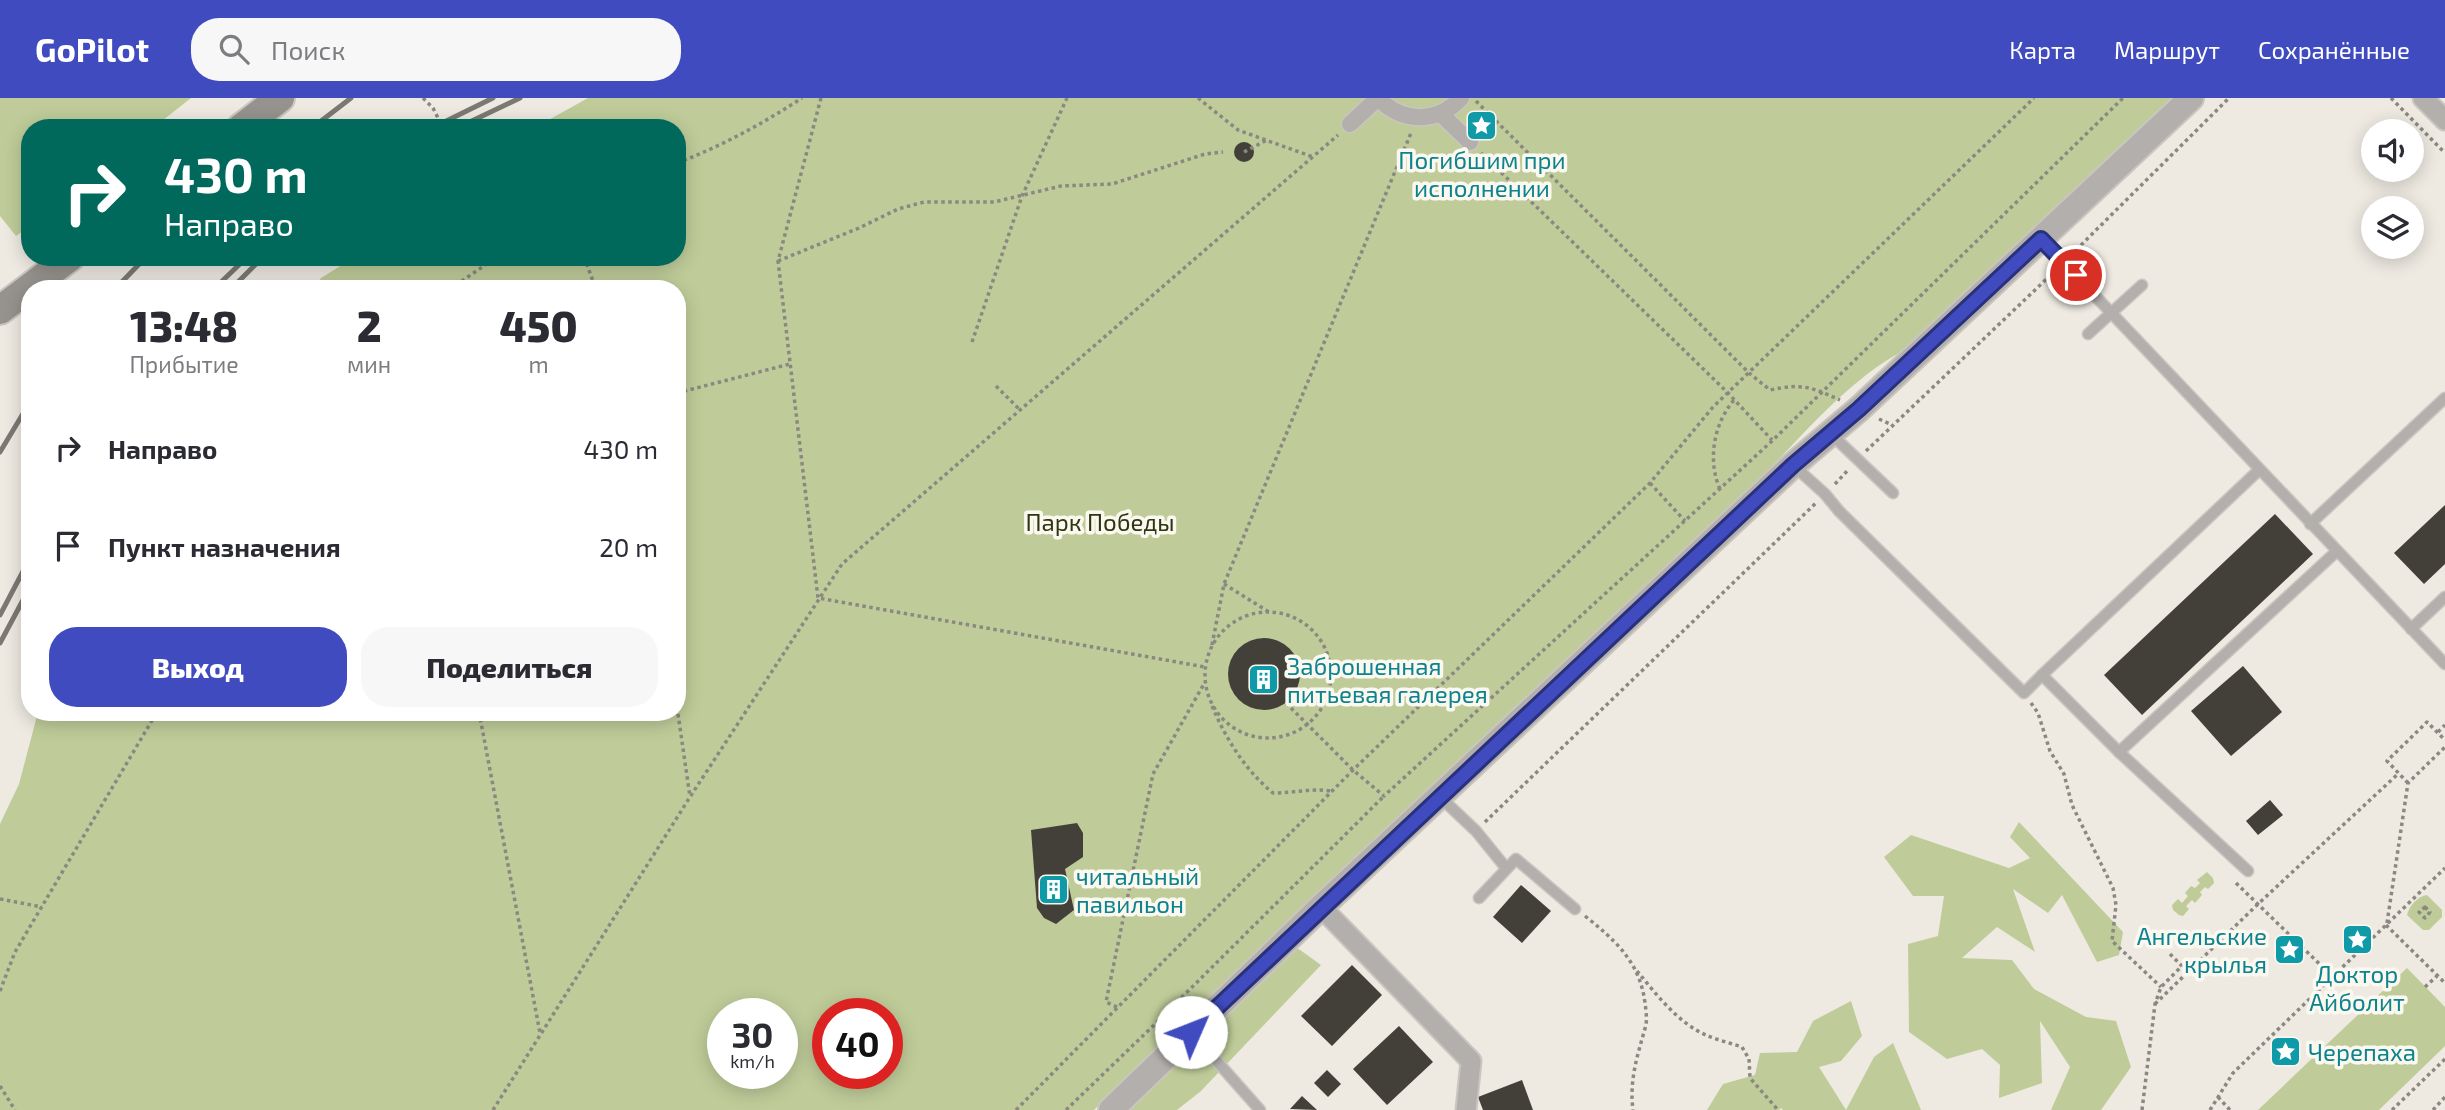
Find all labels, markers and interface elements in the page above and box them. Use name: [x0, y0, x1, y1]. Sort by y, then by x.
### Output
search box: [191, 18, 681, 81]
text: GoPilot: [35, 29, 149, 69]
icon: search: [215, 30, 253, 68]
text: Поиск: [271, 34, 345, 65]
text: Карта: [2009, 35, 2076, 64]
text: Маршрут: [2114, 35, 2220, 64]
text: Сохранённые: [2258, 35, 2410, 64]
place icon: Погибшим при исполнении: [1465, 108, 1499, 142]
map controls: [2361, 119, 2424, 259]
button: sound: [2361, 119, 2424, 182]
text: 430 m: [164, 144, 308, 203]
place label: Погибшим при исполнении: [1398, 145, 1566, 202]
icon: right: [49, 147, 140, 238]
button: layers: [2361, 196, 2424, 259]
text: Направо: [164, 204, 294, 242]
pin: [2046, 245, 2106, 305]
icon: arrive: [2057, 256, 2095, 294]
text: 13:48: [130, 300, 238, 350]
text: 2: [357, 300, 382, 350]
text: 450: [500, 300, 578, 350]
text: Прибытие: [129, 350, 239, 378]
text: мин: [347, 350, 391, 378]
text: m: [528, 350, 549, 378]
icon: right: [49, 429, 87, 467]
text: Направо: [108, 433, 217, 464]
text: 430 m: [583, 433, 658, 464]
park label: Парк Победы: [1025, 507, 1175, 536]
icon: arrive: [49, 527, 87, 565]
text: Пункт назначения: [108, 531, 341, 562]
text: 20 m: [599, 531, 658, 562]
button: Выход: [49, 627, 347, 707]
button: Поделиться: [361, 627, 658, 707]
place label: Заброшенная питьевая галерея: [1287, 651, 1488, 708]
building icon: Заброшенная питьевая галерея: [1247, 662, 1281, 696]
place label: читальный павильон: [1076, 861, 1199, 918]
building icon: читальный павильон: [1036, 872, 1070, 906]
place label: Ангельские крылья: [2137, 921, 2267, 978]
place icon: Доктор Айболит: [2340, 922, 2374, 956]
place icon: Ангельские крылья: [2273, 932, 2307, 966]
place label: Доктор Айболит: [2309, 959, 2405, 1016]
position arrow: [1154, 995, 1228, 1069]
speed limit sign: 40: [812, 998, 903, 1089]
text: 30: [732, 1013, 773, 1055]
place icon: Черепаха: [2268, 1034, 2302, 1068]
place label: Черепаха: [2308, 1037, 2416, 1066]
text: km/h: [730, 1050, 775, 1072]

